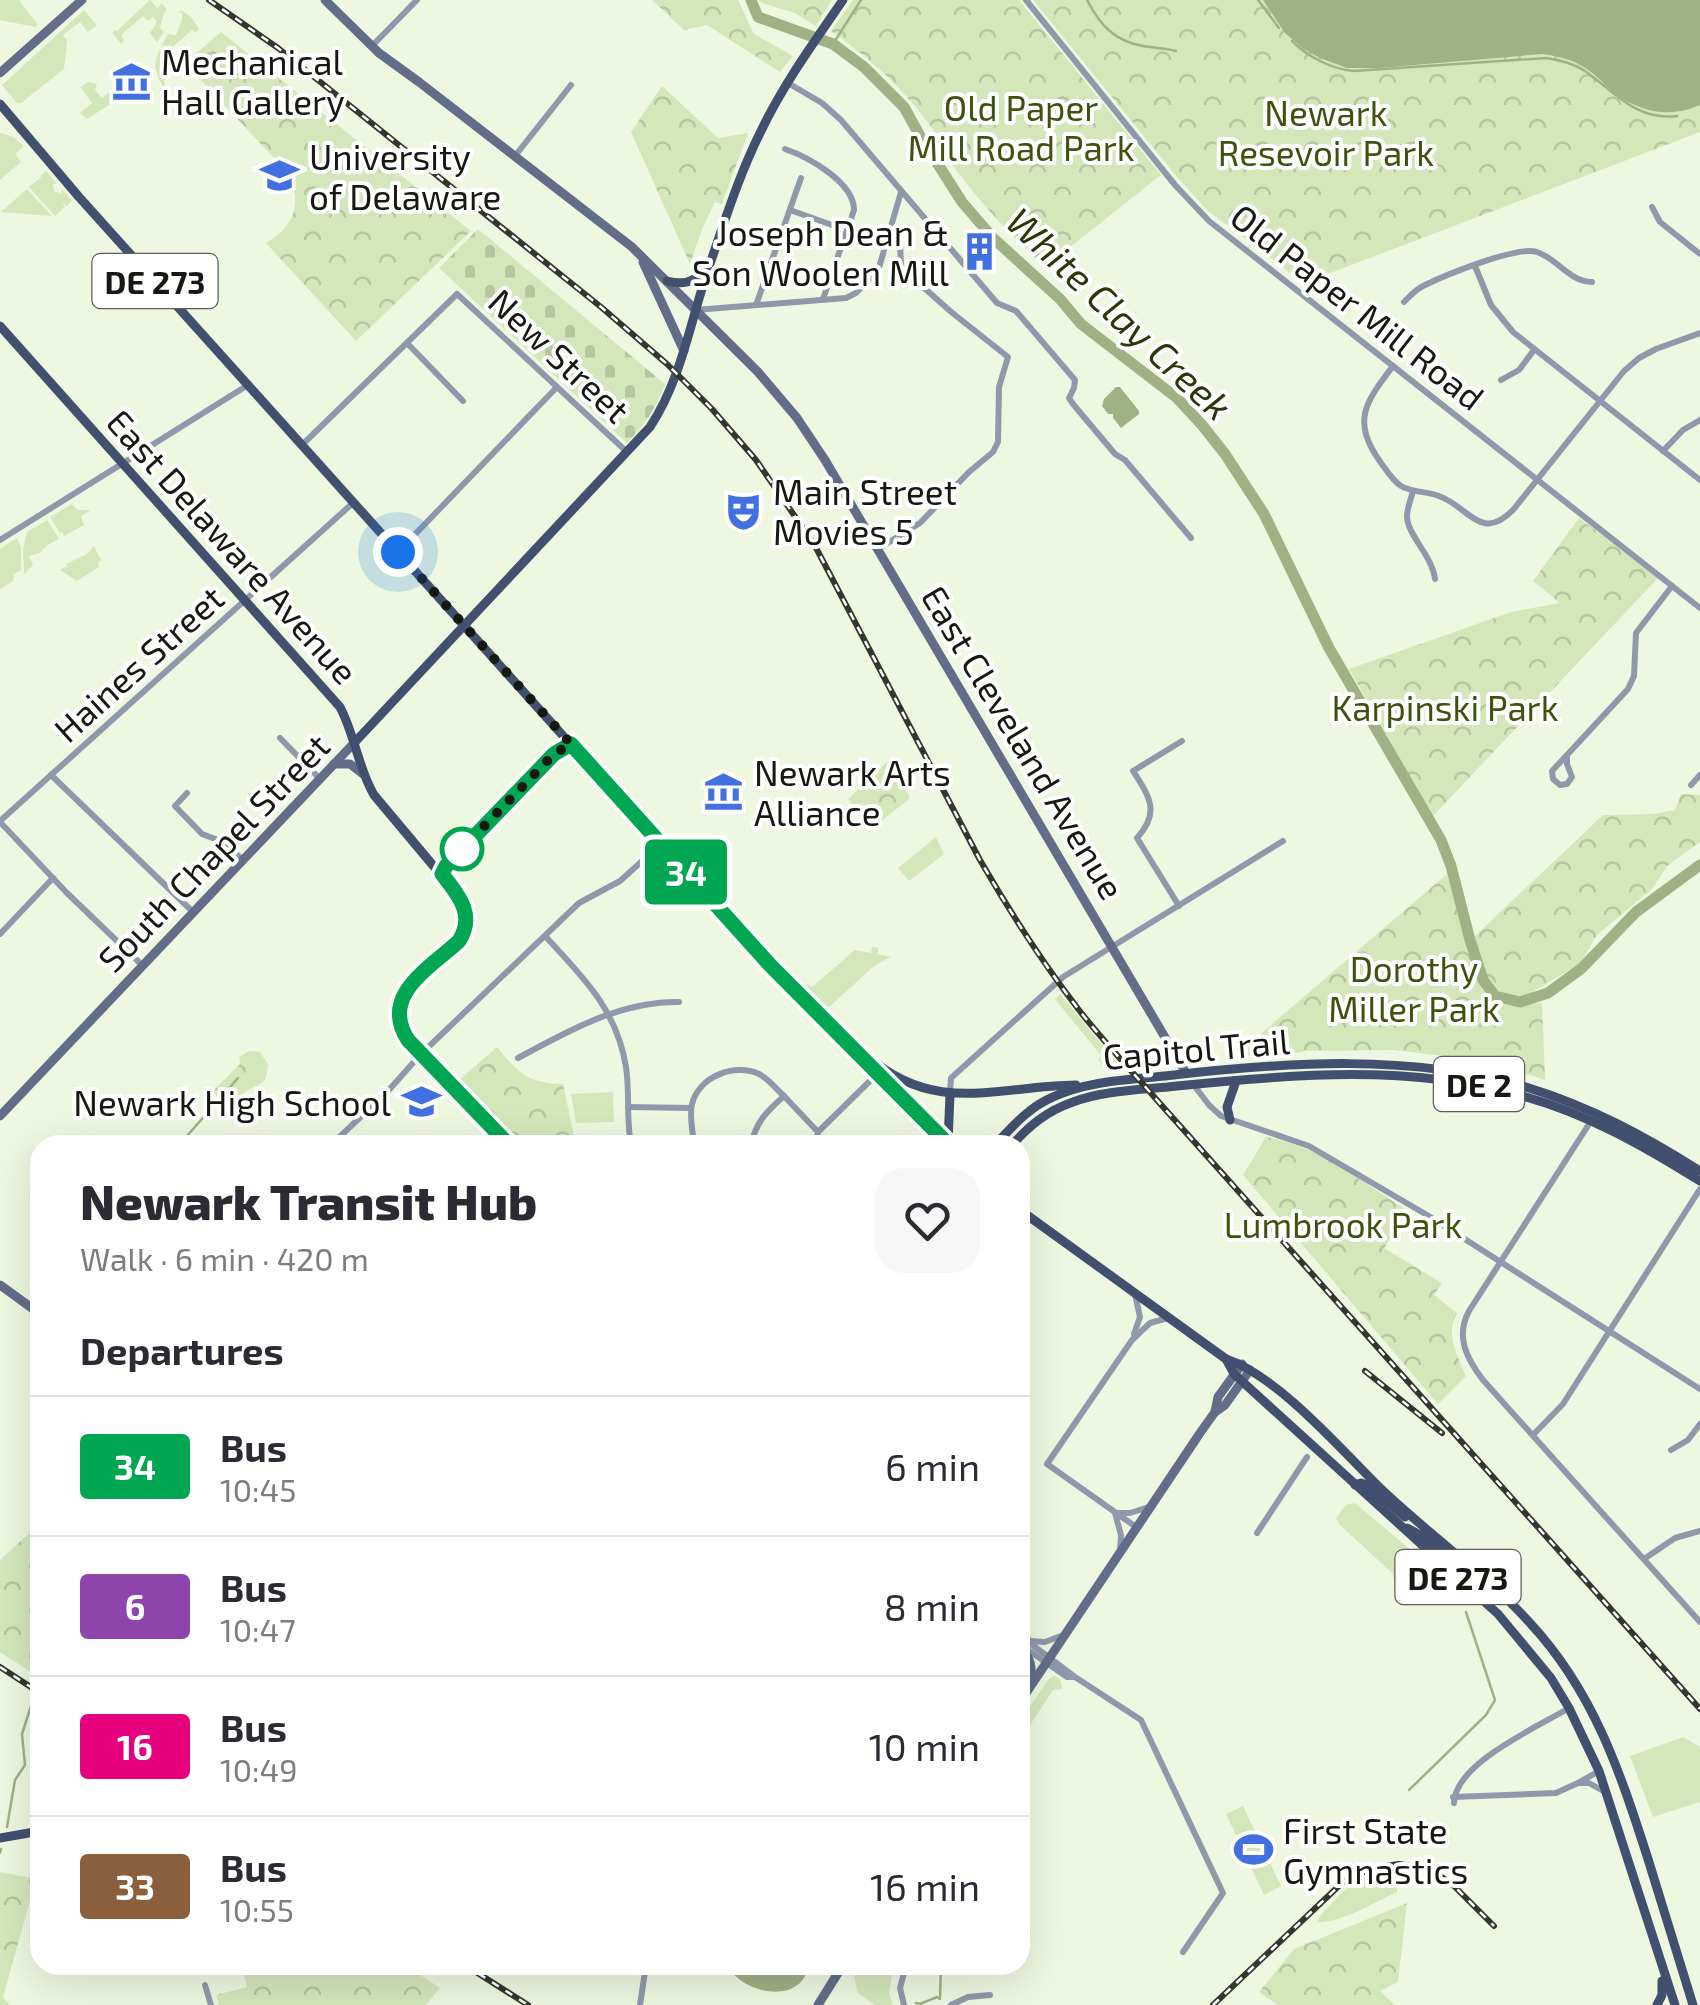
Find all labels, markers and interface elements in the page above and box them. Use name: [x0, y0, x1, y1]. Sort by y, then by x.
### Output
place label: Mechanical Hall Gallery: [161, 40, 345, 122]
museum icon: Mechanical Hall Gallery: [110, 60, 152, 102]
park label: Old Paper Mill Road Park: [907, 86, 1135, 168]
park label: Newark Resevoir Park: [1218, 91, 1434, 173]
place label: University of Delaware: [309, 135, 501, 217]
school or university icon: University of Delaware: [258, 155, 300, 197]
street label: Old Paper Mill Road: [1223, 194, 1493, 418]
water label: White Clay Creek: [998, 197, 1242, 429]
place label: Joseph Dean & Son Woolen Mill: [692, 211, 950, 293]
building icon: Joseph Dean & Son Woolen Mill: [958, 231, 1000, 273]
road number: DE 273: [92, 254, 218, 308]
street label: New Street: [481, 279, 639, 431]
street label: East Delaware Avenue: [99, 400, 367, 692]
place label: Main Street Movies 5: [773, 470, 957, 552]
theatre icon: Main Street Movies 5: [722, 490, 764, 532]
your location: [373, 527, 423, 577]
street label: Haines Street: [45, 576, 231, 750]
street label: East Cleveland Avenue: [914, 578, 1134, 906]
park label: Karpinski Park: [1332, 686, 1559, 728]
street label: South Chapel Street: [89, 724, 337, 980]
place label: Newark Arts Alliance: [754, 751, 951, 833]
museum icon: Newark Arts Alliance: [703, 771, 745, 813]
unlabelled marker: [441, 828, 483, 870]
line badge: 34: [641, 840, 731, 904]
text: 34: [665, 851, 707, 893]
park label: Dorothy Miller Park: [1328, 947, 1500, 1029]
street label: Capitol Trail: [1101, 1019, 1292, 1077]
road number: DE 2: [1434, 1057, 1524, 1111]
place label: Newark High School: [73, 1081, 392, 1123]
school or university icon: Newark High School: [400, 1081, 442, 1123]
button: heart: [875, 1168, 980, 1273]
text: Newark Transit Hub: [80, 1172, 537, 1230]
park label: Lumbrook Park: [1224, 1203, 1463, 1245]
text: Walk · 6 min · 420 m: [80, 1239, 369, 1277]
text: Departures: [80, 1327, 284, 1373]
text: Bus: [220, 1424, 287, 1470]
text: 6 min: [885, 1443, 980, 1489]
text: 34: [114, 1445, 156, 1487]
text: 10:45: [220, 1470, 296, 1508]
road number: DE 273: [1396, 1550, 1520, 1604]
text: Bus: [220, 1564, 287, 1610]
text: 8 min: [884, 1583, 980, 1629]
text: 6: [125, 1585, 145, 1627]
text: 10:47: [220, 1610, 296, 1648]
text: Bus: [220, 1704, 287, 1750]
text: 10 min: [869, 1723, 980, 1769]
text: 16: [117, 1725, 153, 1767]
text: 10:49: [220, 1750, 298, 1788]
place label: First State Gymnastics: [1283, 1809, 1468, 1891]
sports icon: First State Gymnastics: [1232, 1829, 1274, 1871]
text: Bus: [220, 1844, 287, 1890]
text: 16 min: [870, 1863, 980, 1909]
text: 33: [115, 1865, 155, 1907]
text: 10:55: [220, 1890, 294, 1928]

